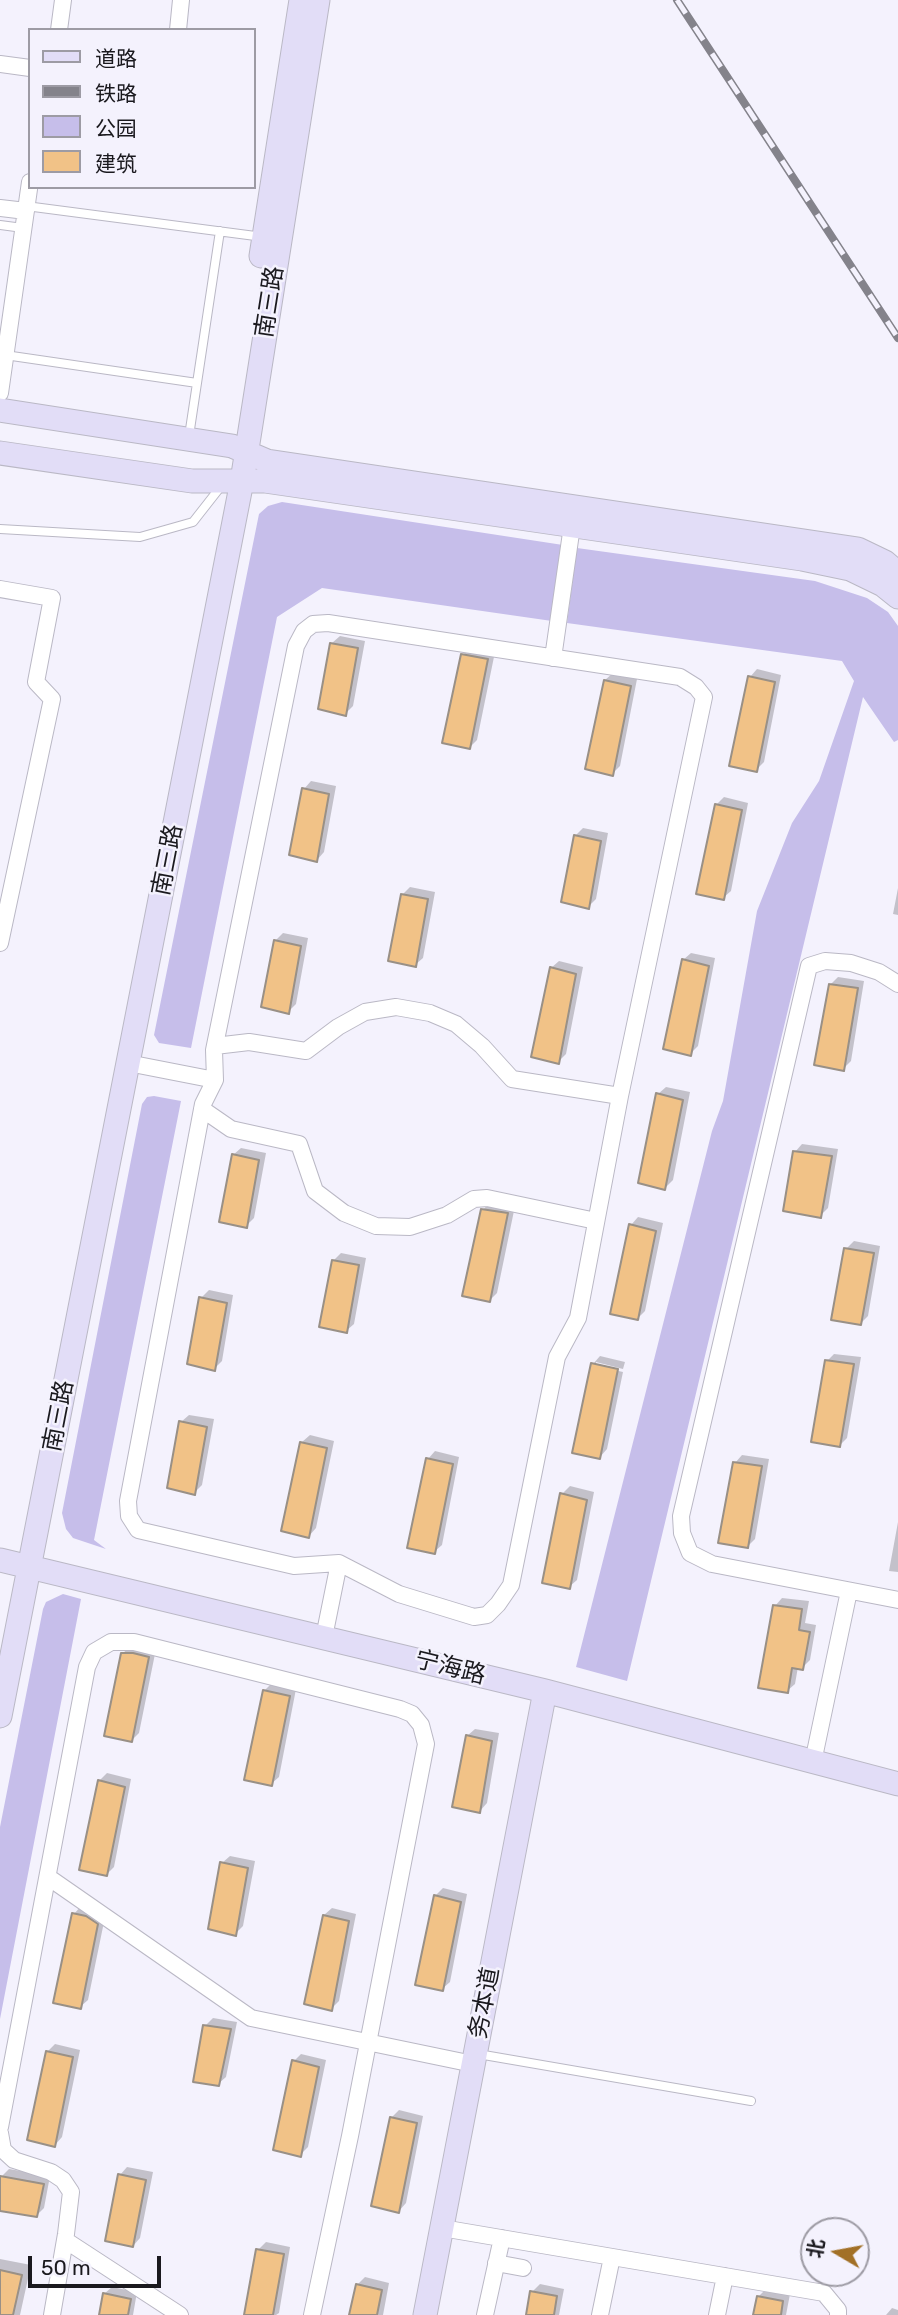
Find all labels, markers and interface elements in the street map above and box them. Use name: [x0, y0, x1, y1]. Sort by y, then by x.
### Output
legend: [28, 28, 256, 189]
text: 道路: [95, 46, 137, 71]
text: 铁路: [95, 81, 137, 106]
text: 公园: [95, 116, 137, 141]
text: 建筑: [95, 151, 137, 176]
street label: 南三路: [250, 264, 290, 340]
street label: 南三路: [147, 822, 189, 898]
street label: 南三路: [38, 1378, 80, 1454]
street label: 宁海路: [412, 1645, 488, 1691]
street label: 务本道: [464, 1965, 506, 2041]
north arrow: [800, 2217, 870, 2287]
text: 北: [803, 2237, 829, 2260]
scale bar: [32, 2242, 164, 2286]
text: 50 m: [41, 2255, 91, 2280]

